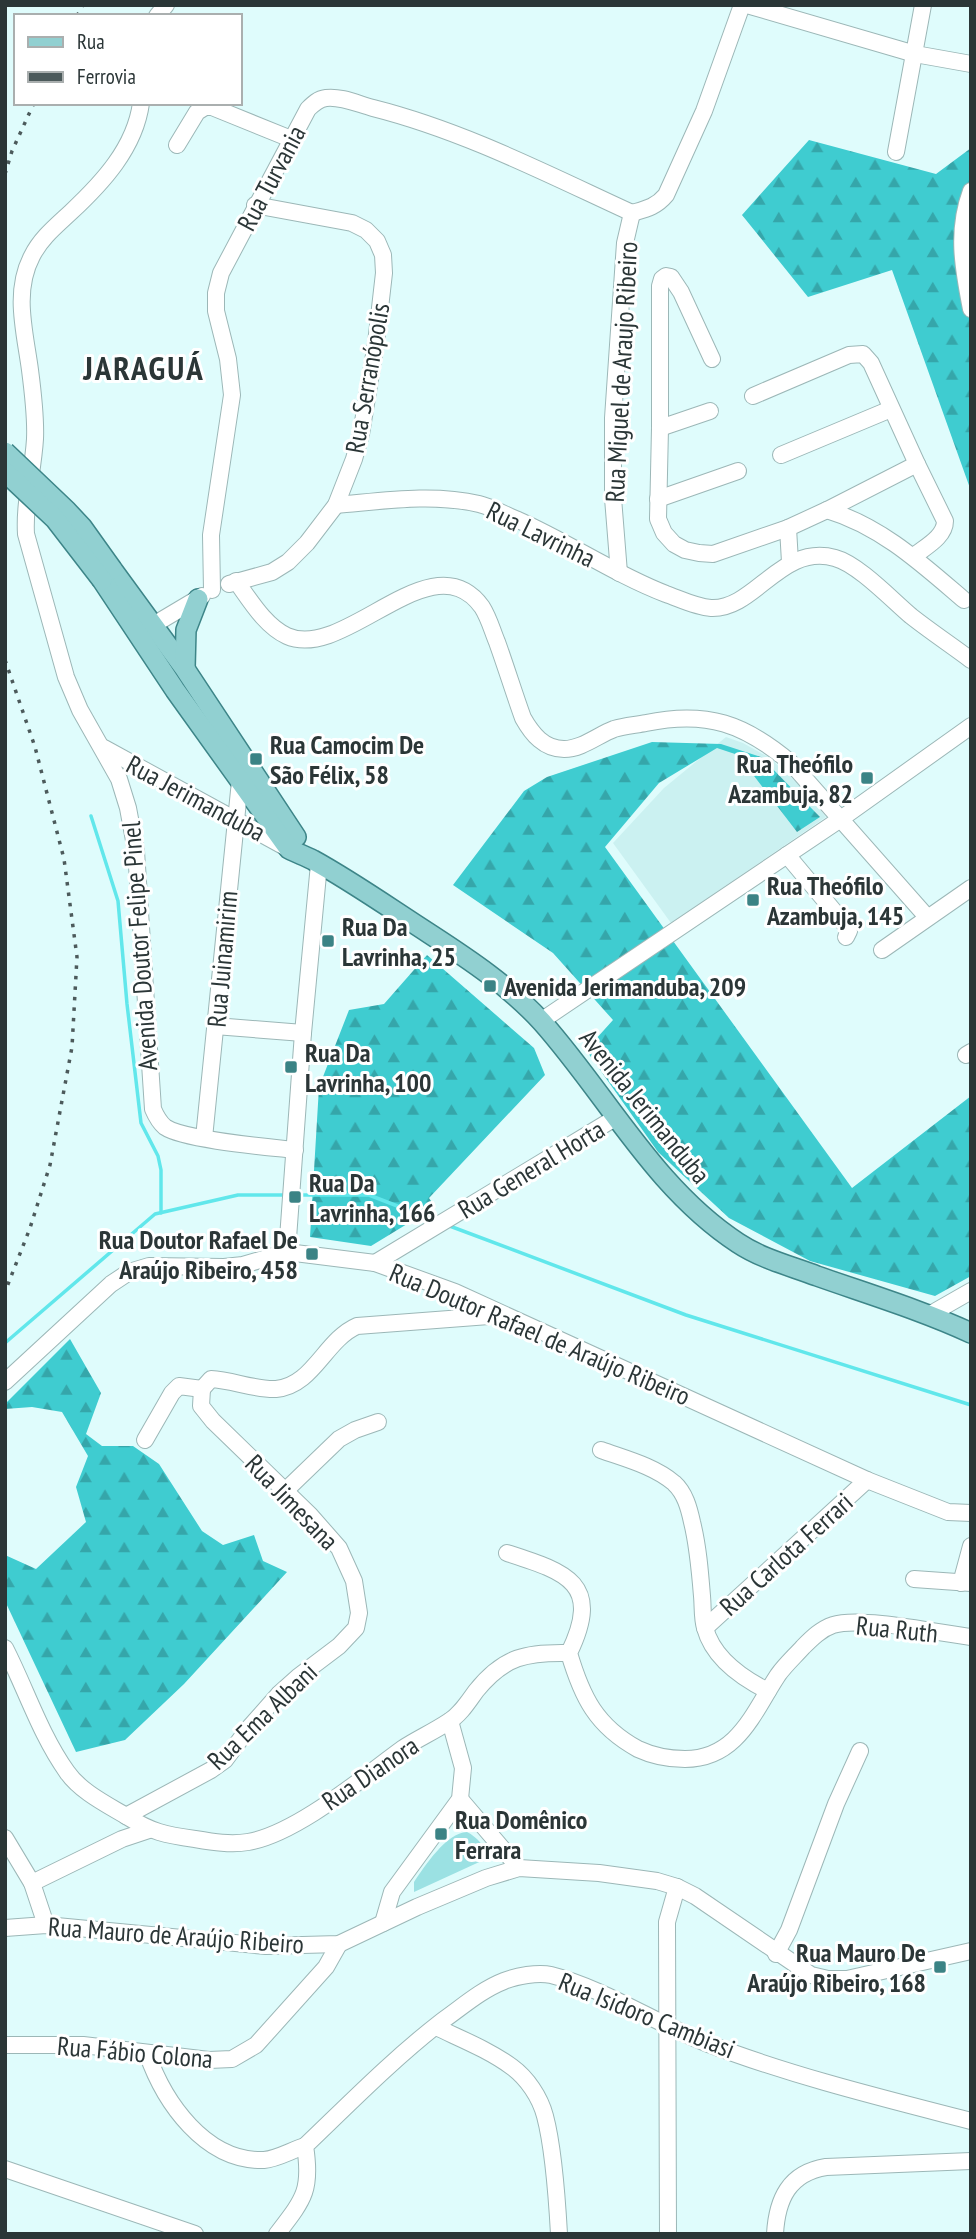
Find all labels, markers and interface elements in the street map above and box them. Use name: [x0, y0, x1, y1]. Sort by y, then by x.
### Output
legend: [14, 14, 242, 105]
text: Rua: [77, 28, 105, 55]
text: Ferrovia: [77, 63, 136, 90]
street label: Rua Turvania: [229, 120, 313, 236]
street label: Rua Miguel de Araujo Ribeiro: [598, 241, 644, 503]
street label: Rua Serranópolis: [338, 300, 396, 456]
district label: JARAGUÁ: [82, 346, 205, 389]
street label: Rua Lavrinha: [481, 494, 601, 574]
place label: Rua Camocim De São Félix, 58: [270, 728, 424, 791]
place label: Rua Theófilo Azambuja, 82: [727, 747, 853, 810]
street label: Rua Jerimanduba: [121, 748, 271, 848]
marker: Rua Camocim De São Félix, 58: [248, 751, 264, 767]
marker: Rua Theófilo Azambuja, 82: [859, 770, 875, 786]
street label: Avenida Doutor Felipe Pinel: [114, 820, 164, 1072]
place label: Rua Theófilo Azambuja, 145: [766, 869, 904, 932]
street label: Rua Juinamirim: [200, 889, 244, 1029]
marker: Rua Theófilo Azambuja, 145: [745, 892, 761, 908]
place label: Rua Da Lavrinha, 25: [342, 910, 456, 973]
marker: Rua Da Lavrinha, 25: [320, 933, 336, 949]
place label: Avenida Jerimanduba, 209: [503, 970, 746, 1003]
marker: Avenida Jerimanduba, 209: [482, 978, 498, 994]
street label: Avenida Jerimanduba: [573, 1022, 717, 1190]
place label: Rua Da Lavrinha, 100: [305, 1036, 431, 1099]
marker: Rua Da Lavrinha, 100: [283, 1059, 299, 1075]
street label: Rua General Horta: [452, 1112, 610, 1226]
place label: Rua Da Lavrinha, 166: [309, 1166, 435, 1229]
marker: Rua Da Lavrinha, 166: [287, 1189, 303, 1205]
place label: Rua Doutor Rafael De Araújo Ribeiro, 458: [99, 1223, 298, 1286]
marker: Rua Doutor Rafael De Araújo Ribeiro, 458: [304, 1246, 320, 1262]
street label: Rua Doutor Rafael de Araújo Ribeiro: [385, 1256, 695, 1412]
street label: Rua Jimesana: [238, 1447, 346, 1557]
street label: Rua Carlota Ferrari: [713, 1486, 859, 1622]
street label: Rua Ruth: [854, 1608, 940, 1650]
street label: Rua Ema Albani: [200, 1655, 324, 1777]
street label: Rua Dianora: [315, 1729, 425, 1817]
place label: Rua Domênico Ferrara: [455, 1803, 587, 1866]
marker: Rua Domênico Ferrara: [433, 1826, 449, 1842]
street label: Rua Mauro de Araújo Ribeiro: [47, 1910, 305, 1960]
place label: Rua Mauro De Araújo Ribeiro, 168: [746, 1936, 926, 1999]
marker: Rua Mauro De Araújo Ribeiro, 168: [932, 1959, 948, 1975]
street label: Rua Isidoro Cambiasi: [554, 1965, 740, 2065]
street label: Rua Fábio Colona: [56, 2029, 214, 2075]

